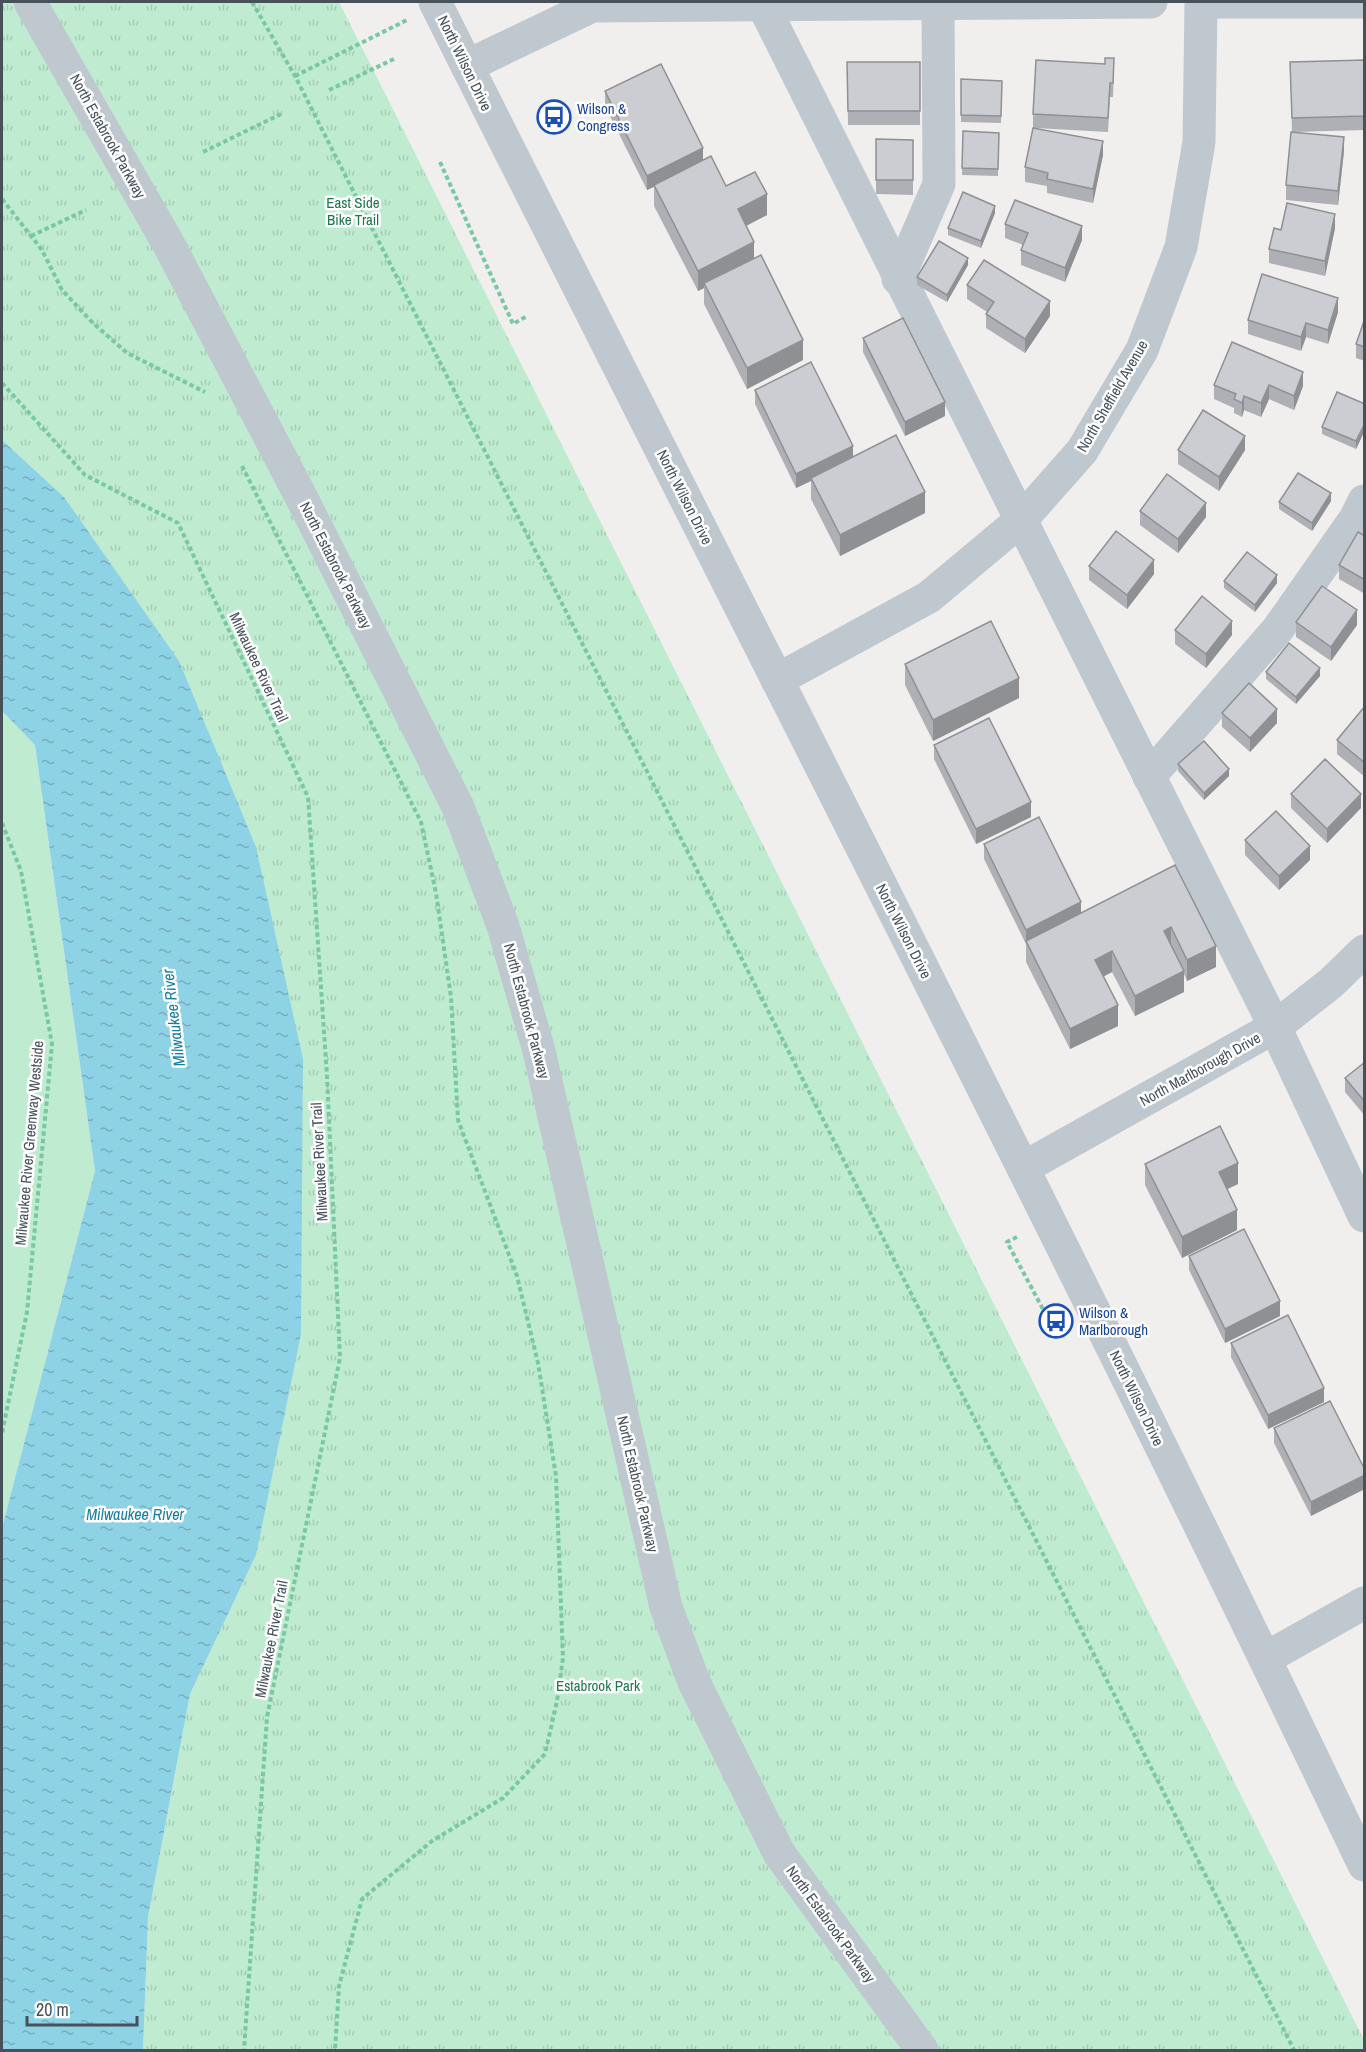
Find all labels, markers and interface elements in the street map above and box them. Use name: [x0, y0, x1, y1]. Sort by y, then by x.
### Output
street label: North Wilson Drive: [433, 12, 497, 114]
street label: North Estabrook Parkway: [65, 70, 151, 203]
place label: Wilson & Congress: [577, 98, 630, 136]
bus stop icon: Wilson & Congress: [536, 99, 572, 135]
park label: East Side Bike Trail: [326, 192, 380, 230]
street label: North Sheffield Avenue: [1071, 336, 1153, 456]
street label: North Wilson Drive: [652, 446, 718, 548]
street label: North Estabrook Parkway: [295, 498, 377, 633]
street label: Milwaukee River Trail: [224, 609, 294, 725]
street label: North Wilson Drive: [871, 880, 937, 982]
street label: North Estabrook Parkway: [499, 941, 555, 1082]
water label: Milwaukee River: [156, 968, 190, 1068]
street label: North Marlborough Drive: [1136, 1027, 1264, 1111]
street label: Milwaukee River Greenway Westside: [10, 1040, 48, 1246]
street label: Milwaukee River Trail: [305, 1102, 333, 1222]
place label: Wilson & Marlborough: [1079, 1302, 1148, 1340]
bus stop icon: Wilson & Marlborough: [1038, 1303, 1074, 1339]
street label: North Wilson Drive: [1105, 1347, 1169, 1449]
street label: North Estabrook Parkway: [612, 1414, 664, 1555]
water label: Milwaukee River: [86, 1503, 184, 1525]
street label: Milwaukee River Trail: [249, 1579, 293, 1699]
park label: Estabrook Park: [556, 1675, 641, 1696]
street label: North Estabrook Parkway: [782, 1861, 881, 1987]
scale bar: [27, 1989, 136, 2027]
text: 20 m: [36, 1997, 69, 2022]

